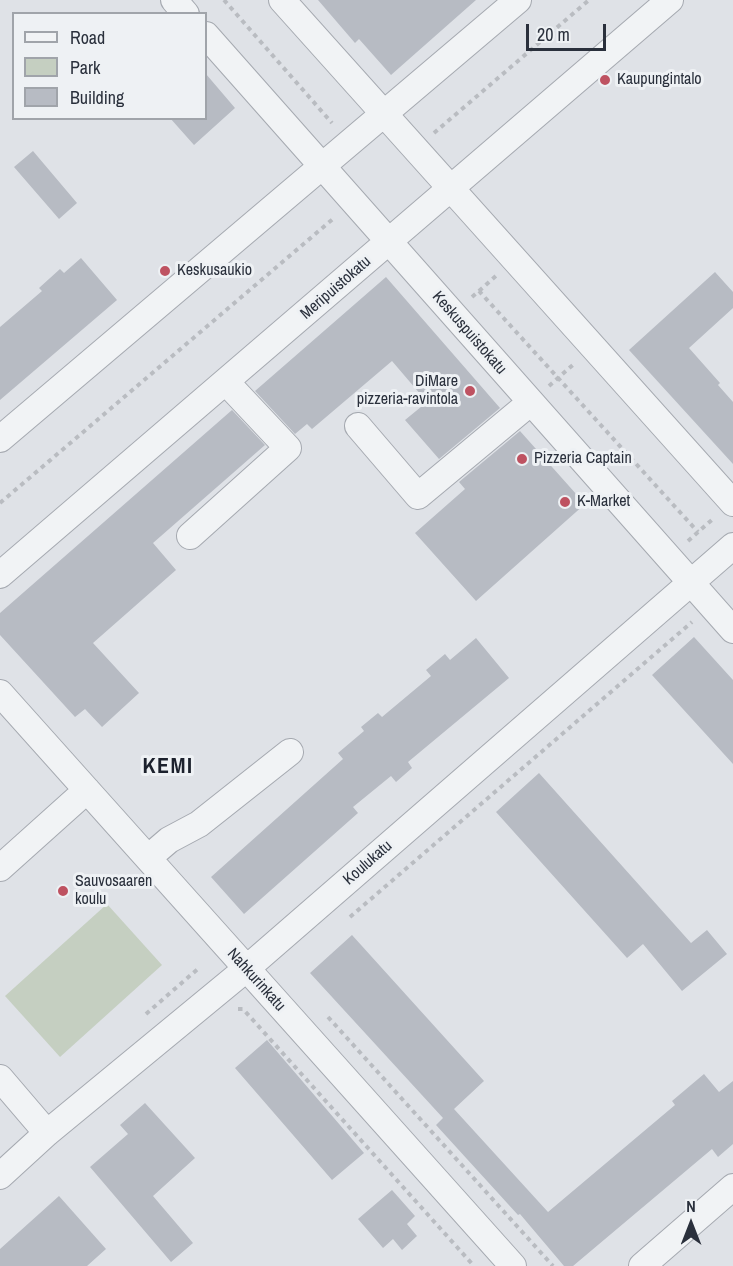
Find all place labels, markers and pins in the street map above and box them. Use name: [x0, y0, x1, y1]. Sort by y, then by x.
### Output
place label: Kaupungintalo: [617, 70, 702, 90]
marker: Kaupungintalo: [598, 73, 612, 87]
place label: Keskusaukio: [177, 261, 252, 281]
marker: Keskusaukio: [158, 264, 172, 278]
place label: DiMare pizzeria-ravintola: [357, 372, 458, 410]
marker: DiMare pizzeria-ravintola: [463, 384, 477, 398]
place label: Pizzeria Captain: [534, 449, 632, 469]
marker: Pizzeria Captain: [515, 452, 529, 466]
place label: K-Market: [577, 492, 630, 512]
marker: K-Market: [558, 495, 572, 509]
place label: Sauvosaaren koulu: [75, 872, 152, 910]
marker: Sauvosaaren koulu: [56, 884, 70, 898]

